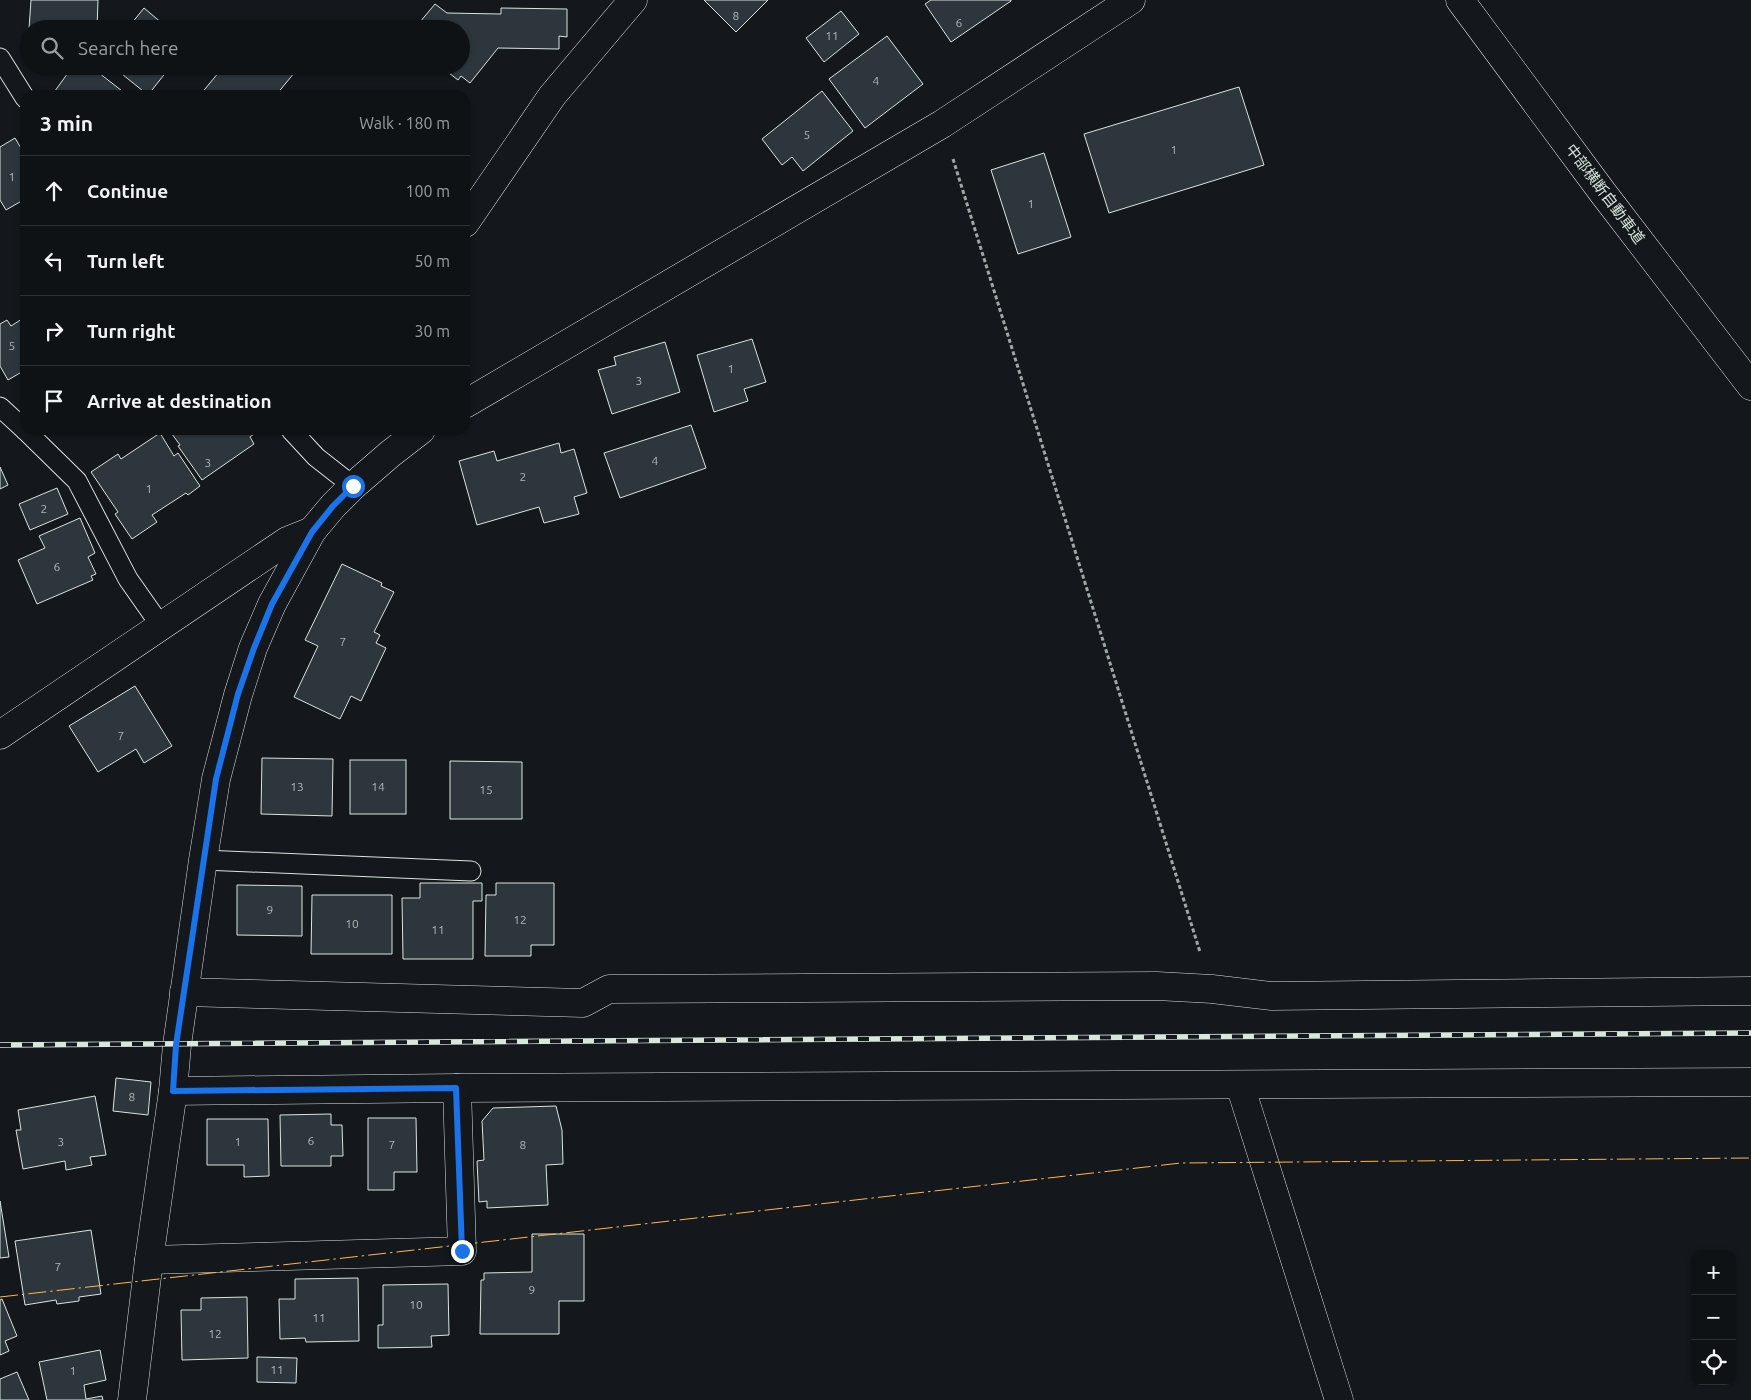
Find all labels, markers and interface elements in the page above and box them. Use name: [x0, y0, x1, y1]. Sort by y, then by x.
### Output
house number: 8: [733, 9, 740, 22]
house number: 6: [956, 16, 963, 29]
search box: [20, 20, 470, 75]
house number: 11: [825, 29, 839, 42]
icon: search: [38, 34, 66, 62]
text: Search here: [78, 37, 178, 59]
house number: 4: [873, 74, 880, 87]
text: 3 min: [40, 111, 93, 135]
text: Walk · 180 m: [359, 114, 450, 132]
house number: 5: [804, 128, 810, 141]
street label: 中部横断自動車道: [1562, 141, 1648, 247]
house number: 1: [1171, 143, 1177, 156]
house number: 1: [9, 170, 15, 183]
icon: ahead: [40, 177, 68, 205]
text: Continue: [87, 180, 168, 202]
text: 100 m: [405, 182, 450, 200]
house number: 1: [1028, 197, 1034, 210]
icon: left: [40, 247, 68, 275]
text: Turn left: [87, 250, 165, 272]
text: 50 m: [414, 252, 450, 270]
icon: right: [40, 317, 68, 345]
text: Turn right: [87, 320, 175, 342]
text: 30 m: [414, 322, 450, 340]
house number: 5: [9, 339, 15, 352]
house number: 1: [728, 362, 734, 375]
house number: 3: [636, 374, 642, 387]
icon: arrive: [40, 387, 68, 415]
text: Arrive at destination: [87, 390, 272, 412]
house number: 4: [652, 454, 659, 467]
house number: 3: [205, 456, 211, 469]
house number: 2: [520, 470, 526, 483]
route start: [342, 475, 365, 498]
house number: 1: [146, 482, 152, 495]
house number: 2: [41, 502, 47, 515]
house number: 6: [54, 560, 61, 573]
house number: 7: [340, 635, 346, 648]
house number: 7: [118, 729, 124, 742]
house number: 13: [290, 780, 304, 793]
house number: 14: [371, 780, 385, 793]
house number: 15: [479, 783, 493, 796]
house number: 9: [267, 903, 273, 916]
house number: 12: [513, 913, 527, 926]
house number: 10: [345, 917, 359, 930]
house number: 11: [431, 923, 445, 936]
house number: 8: [129, 1090, 136, 1103]
house number: 6: [308, 1134, 315, 1147]
house number: 3: [58, 1135, 64, 1148]
house number: 1: [235, 1135, 241, 1148]
house number: 7: [389, 1138, 395, 1151]
house number: 8: [520, 1138, 527, 1151]
route end: [451, 1240, 474, 1263]
map controls: [1691, 1250, 1736, 1385]
button: +: [1691, 1250, 1736, 1295]
house number: 7: [55, 1260, 61, 1273]
house number: 9: [529, 1283, 535, 1296]
button: −: [1691, 1295, 1736, 1340]
house number: 10: [409, 1298, 423, 1311]
house number: 11: [312, 1311, 326, 1324]
house number: 12: [208, 1327, 222, 1340]
button: locate: [1691, 1340, 1736, 1385]
house number: 11: [270, 1363, 284, 1376]
house number: 1: [70, 1364, 76, 1377]

